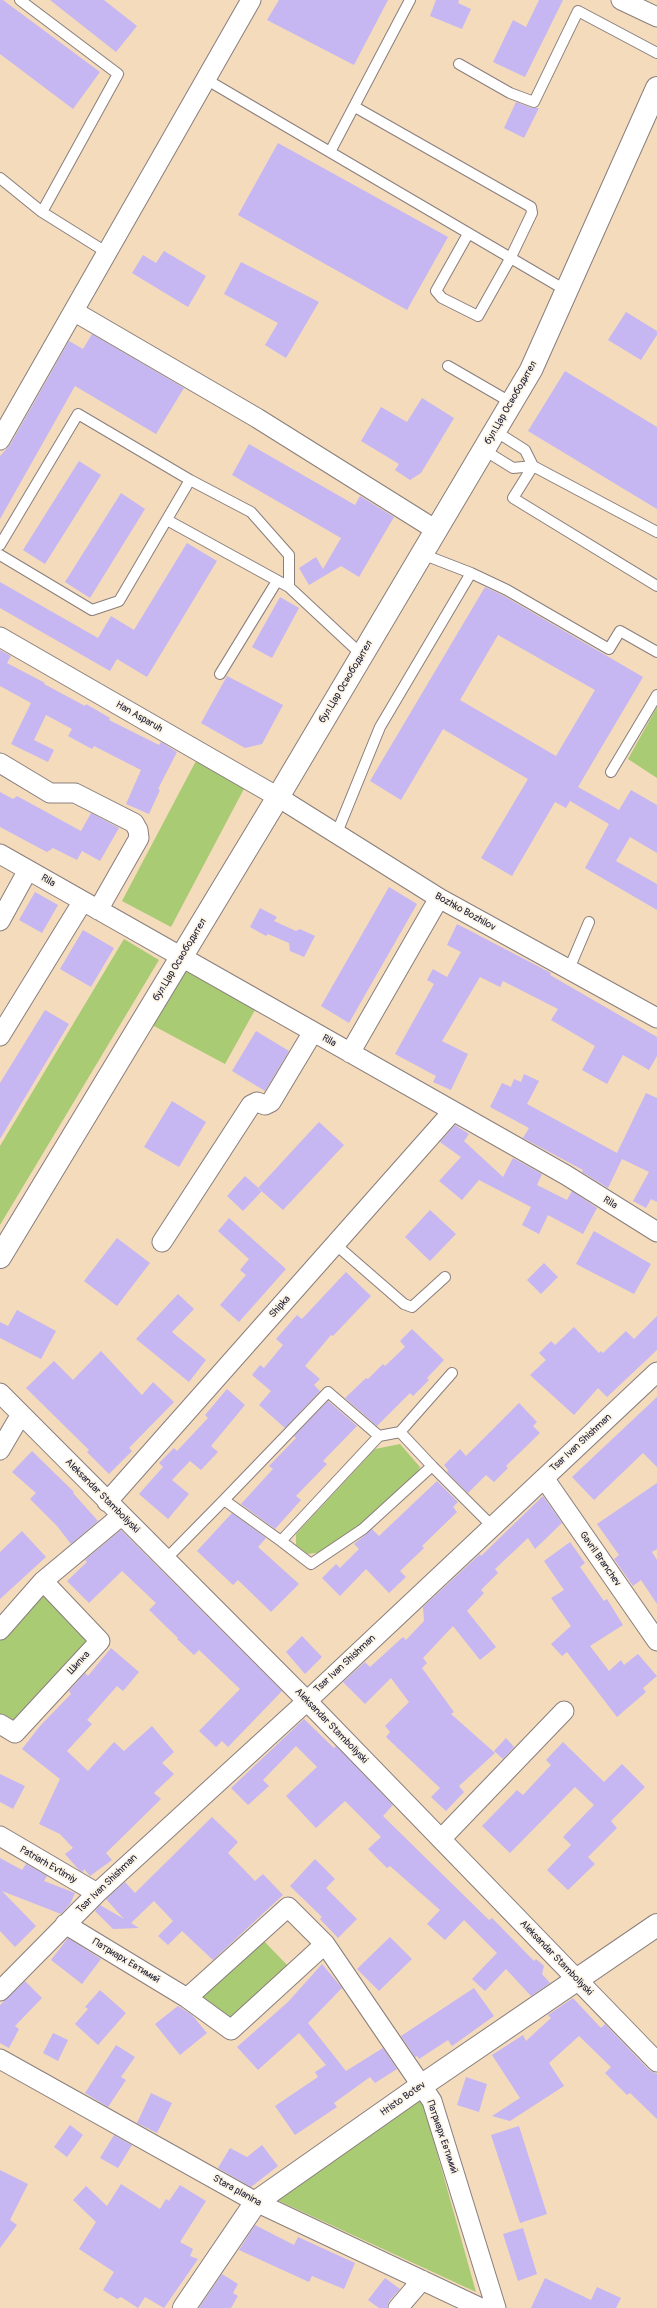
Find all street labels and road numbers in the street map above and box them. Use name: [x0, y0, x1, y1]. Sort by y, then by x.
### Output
street label: бул.Цар Освободител: [482, 359, 540, 447]
street label: бул.Цар Освободител: [317, 638, 375, 726]
street label: Han Asparuh: [113, 699, 165, 735]
street label: Rila: [39, 872, 57, 890]
street label: Bozhko Bozhilov: [432, 890, 498, 934]
street label: бул.Цар Освободител: [151, 916, 209, 1004]
street label: Rila: [320, 1032, 338, 1050]
street label: Rila: [601, 1194, 619, 1212]
street label: Shipka: [267, 1293, 293, 1321]
street label: Tsar Ivan Shishman: [548, 1411, 614, 1475]
street label: Aleksandar Stamboliyski: [62, 1456, 142, 1536]
street label: Gavril Branchev: [577, 1529, 623, 1589]
street label: Tsar Ivan Shishman: [312, 1632, 378, 1696]
street label: Шипка: [65, 1649, 93, 1677]
street label: Aleksandar Stamboliyski: [292, 1686, 370, 1766]
street label: Patriarh Evtimiy: [17, 1844, 79, 1886]
street label: Tsar Ivan Shishman: [74, 1852, 140, 1916]
street label: Aleksandar Stamboliyski: [517, 1918, 595, 1998]
street label: Патриарх Евтимий: [90, 1936, 162, 1986]
street label: Hristo Botev: [378, 2079, 428, 2119]
street label: Патриарх Евтимий: [424, 2099, 460, 2175]
street label: Stara planina: [210, 2173, 264, 2209]

